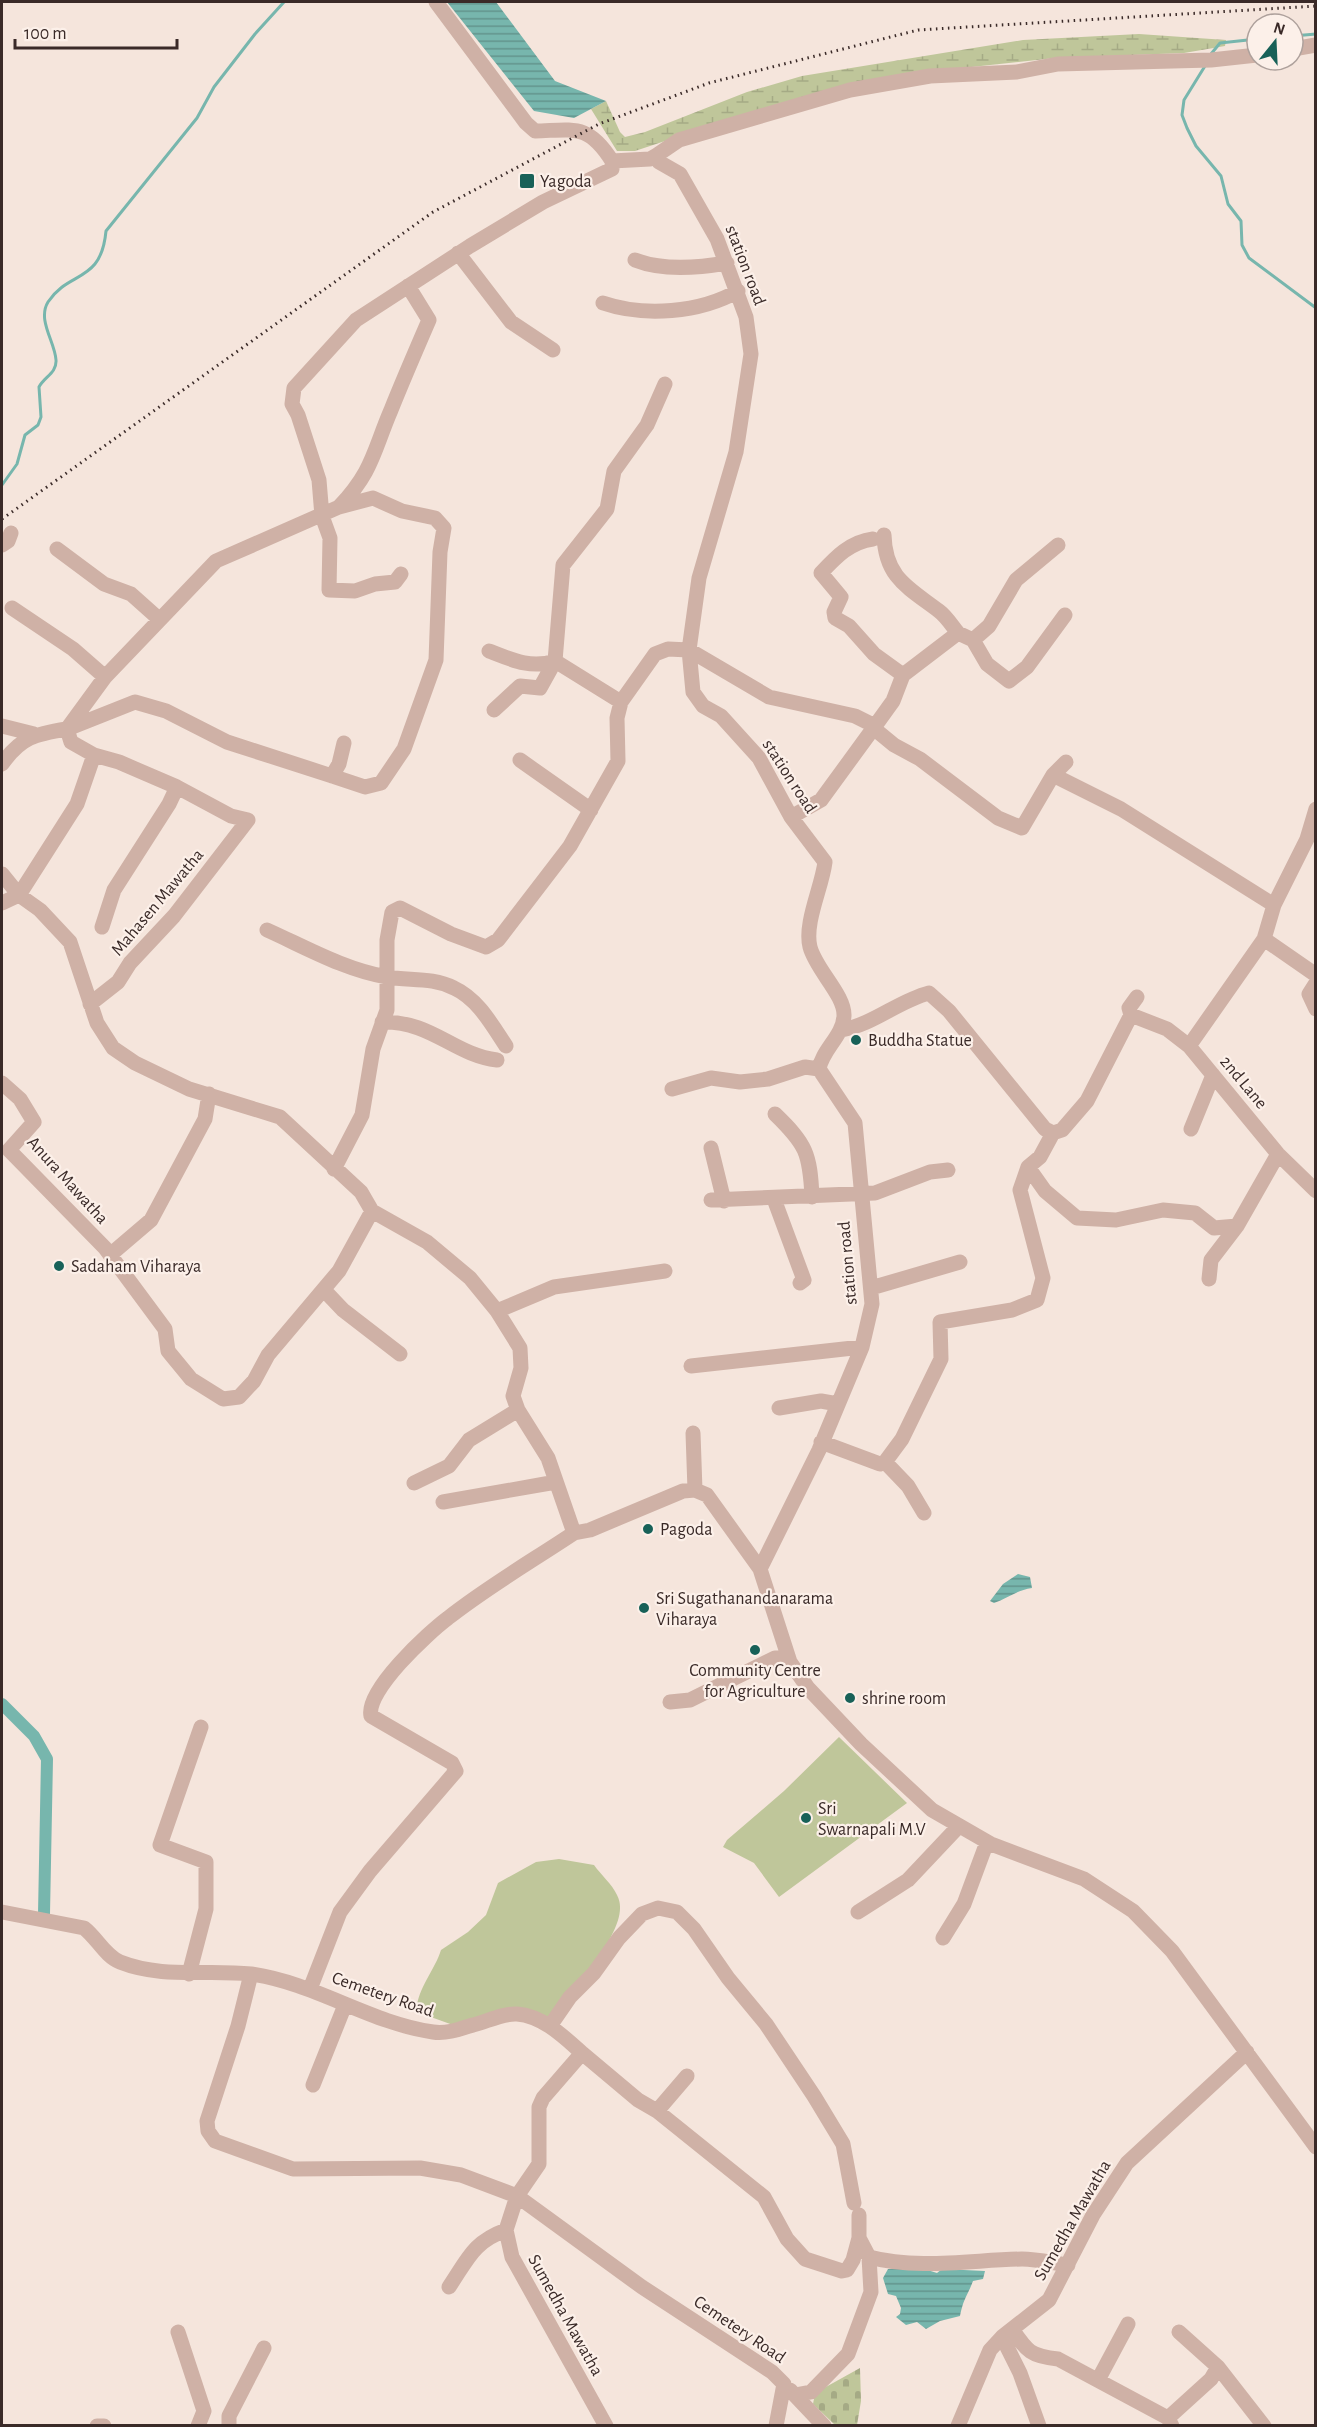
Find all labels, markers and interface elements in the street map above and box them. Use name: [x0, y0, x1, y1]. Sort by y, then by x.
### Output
scale bar: [15, 12, 177, 50]
north arrow: [1245, 12, 1305, 72]
text: N: [1272, 19, 1287, 38]
text: 100 m: [24, 25, 67, 43]
marker: Yagoda: [518, 172, 536, 190]
place label: Yagoda: [540, 173, 592, 191]
street label: station road: [722, 223, 769, 308]
street label: station road: [759, 736, 820, 817]
street label: Mahasen Mawatha: [108, 846, 207, 959]
place label: Buddha Statue: [868, 1032, 972, 1050]
marker: Buddha Statue: [849, 1033, 863, 1047]
street label: 2nd Lane: [1216, 1053, 1270, 1113]
street label: Anura Mawatha: [23, 1133, 111, 1228]
street label: station road: [835, 1220, 861, 1306]
place label: Sadaham Viharaya: [71, 1258, 201, 1276]
marker: Sadaham Viharaya: [52, 1259, 66, 1273]
place label: Pagoda: [660, 1521, 712, 1539]
marker: Pagoda: [641, 1522, 655, 1536]
place label: Sri Sugathanandanarama Viharaya: [656, 1590, 833, 1629]
marker: Sri Sugathanandanarama Viharaya: [637, 1601, 651, 1615]
marker: Community Centre for Agriculture: [748, 1643, 762, 1657]
place label: Community Centre for Agriculture: [689, 1662, 821, 1701]
place label: shrine room: [862, 1690, 946, 1708]
marker: shrine room: [843, 1691, 857, 1705]
place label: Sri Swarnapali M.V: [818, 1800, 926, 1839]
marker: Sri Swarnapali M.V: [799, 1811, 813, 1825]
street label: Cemetery Road: [329, 1969, 436, 2021]
street label: Sumedha Mawatha: [1031, 2157, 1115, 2284]
street label: Sumedha Mawatha: [524, 2252, 606, 2379]
street label: Cemetery Road: [690, 2293, 789, 2367]

